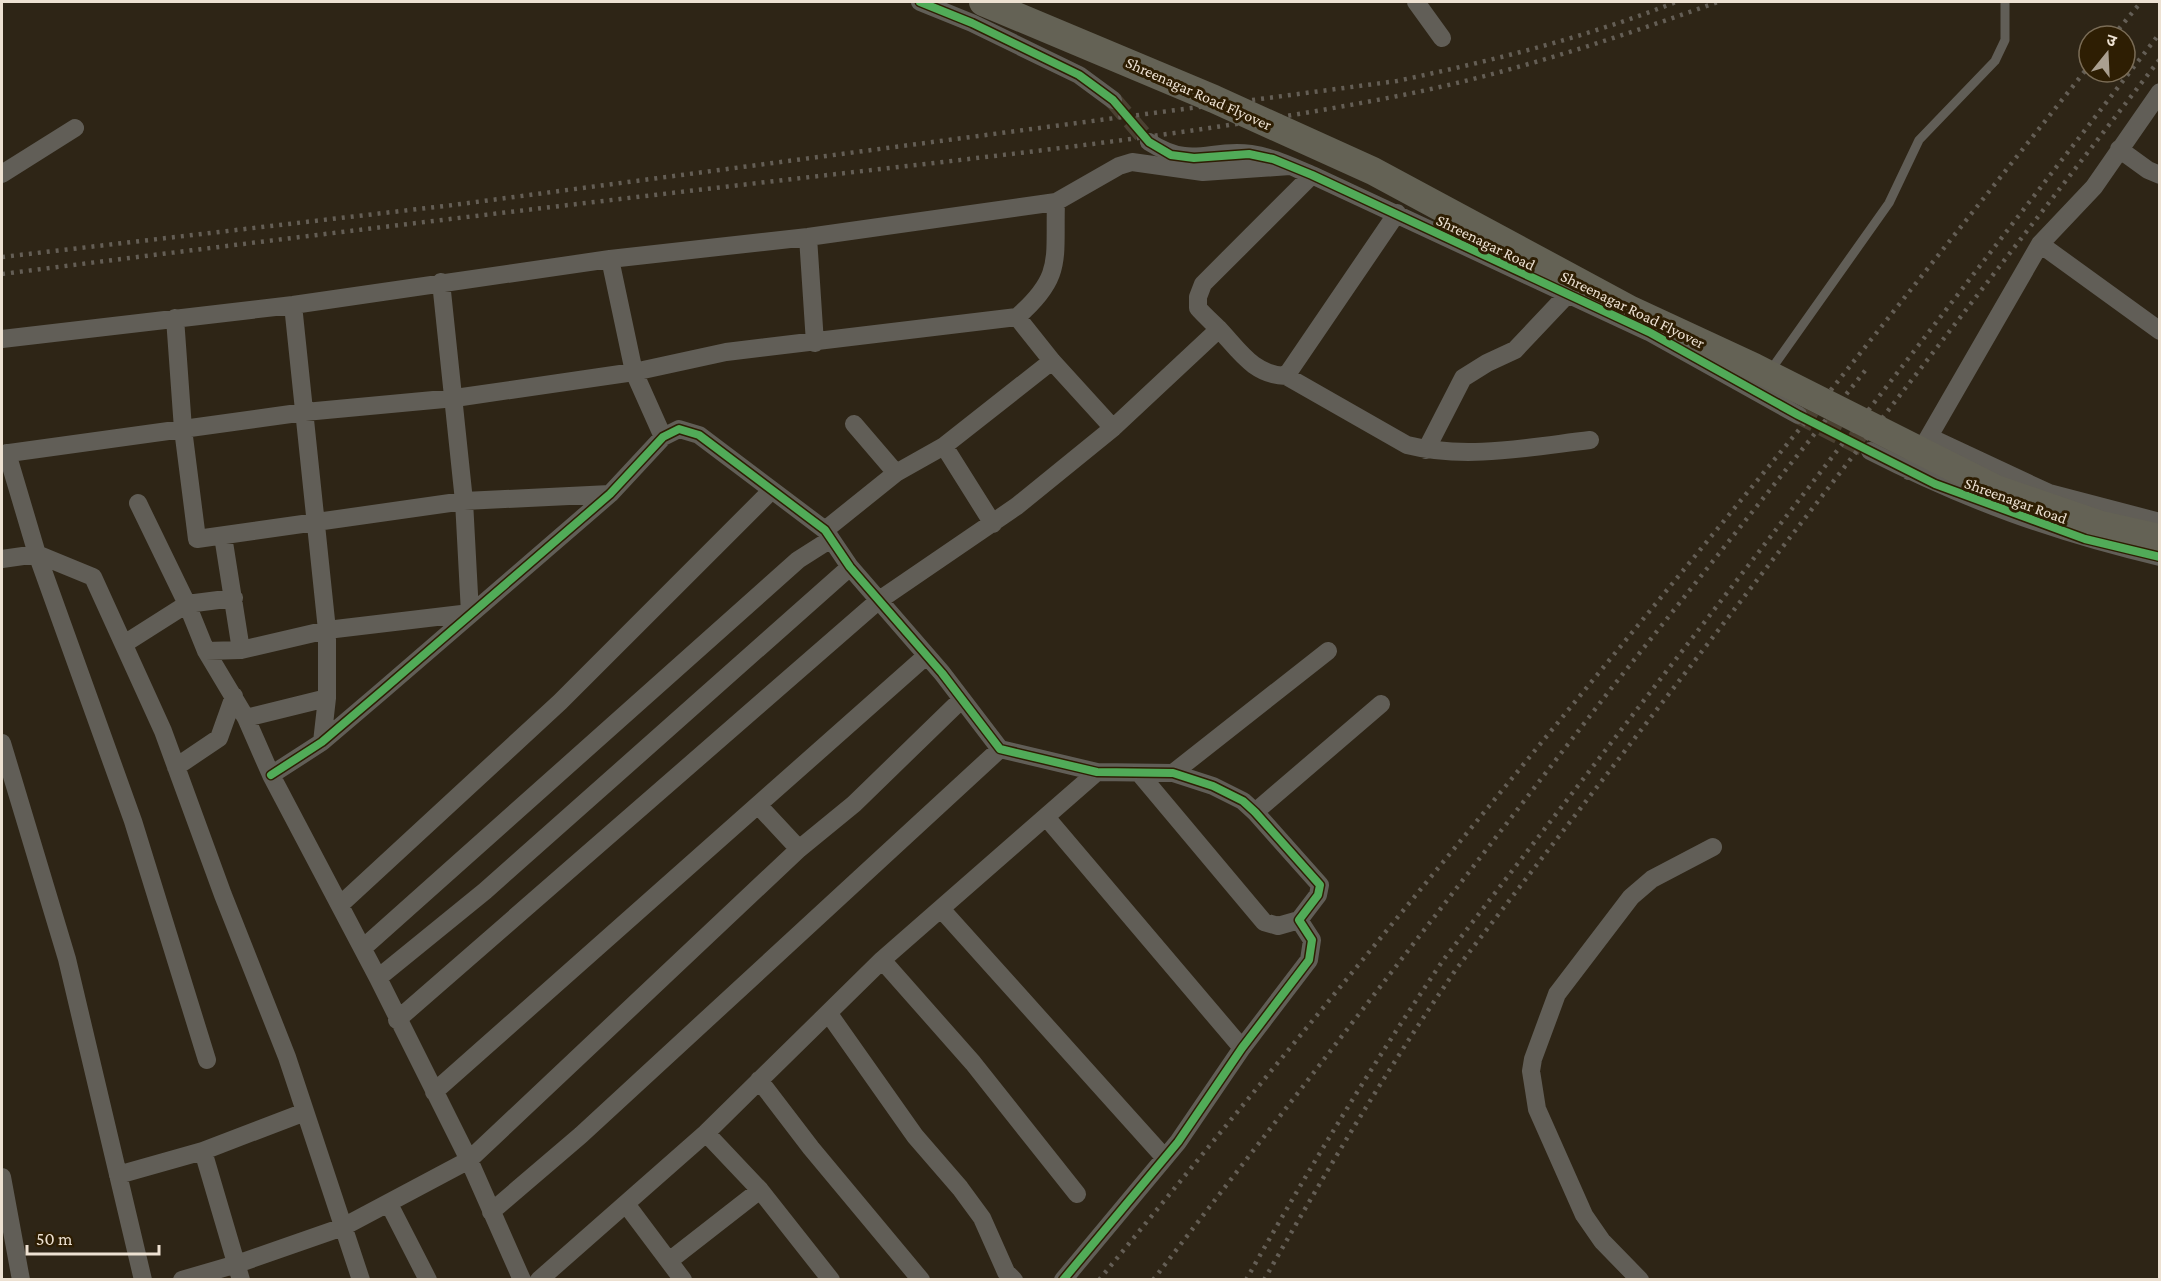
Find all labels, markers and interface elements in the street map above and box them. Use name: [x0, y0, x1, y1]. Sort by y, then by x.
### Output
north arrow: [2077, 24, 2137, 84]
text: उ: [2104, 31, 2119, 50]
street label: Shreenagar Road Flyover: [1123, 54, 1275, 134]
street label: Shreenagar Road: [1433, 211, 1538, 275]
street label: Shreenagar Road Flyover: [1558, 267, 1708, 353]
street label: Shreenagar Road: [1962, 474, 2070, 528]
scale bar: [27, 1218, 159, 1256]
text: 50 m: [36, 1229, 73, 1249]

